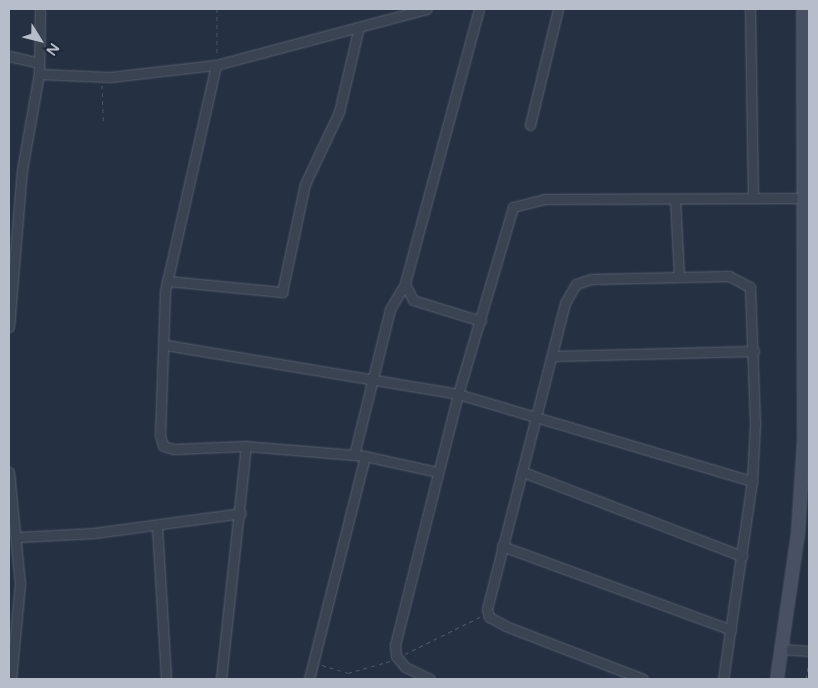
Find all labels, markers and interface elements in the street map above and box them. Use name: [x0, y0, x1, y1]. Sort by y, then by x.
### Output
north arrow: [15, 15, 65, 65]
text: N: [42, 40, 63, 59]

